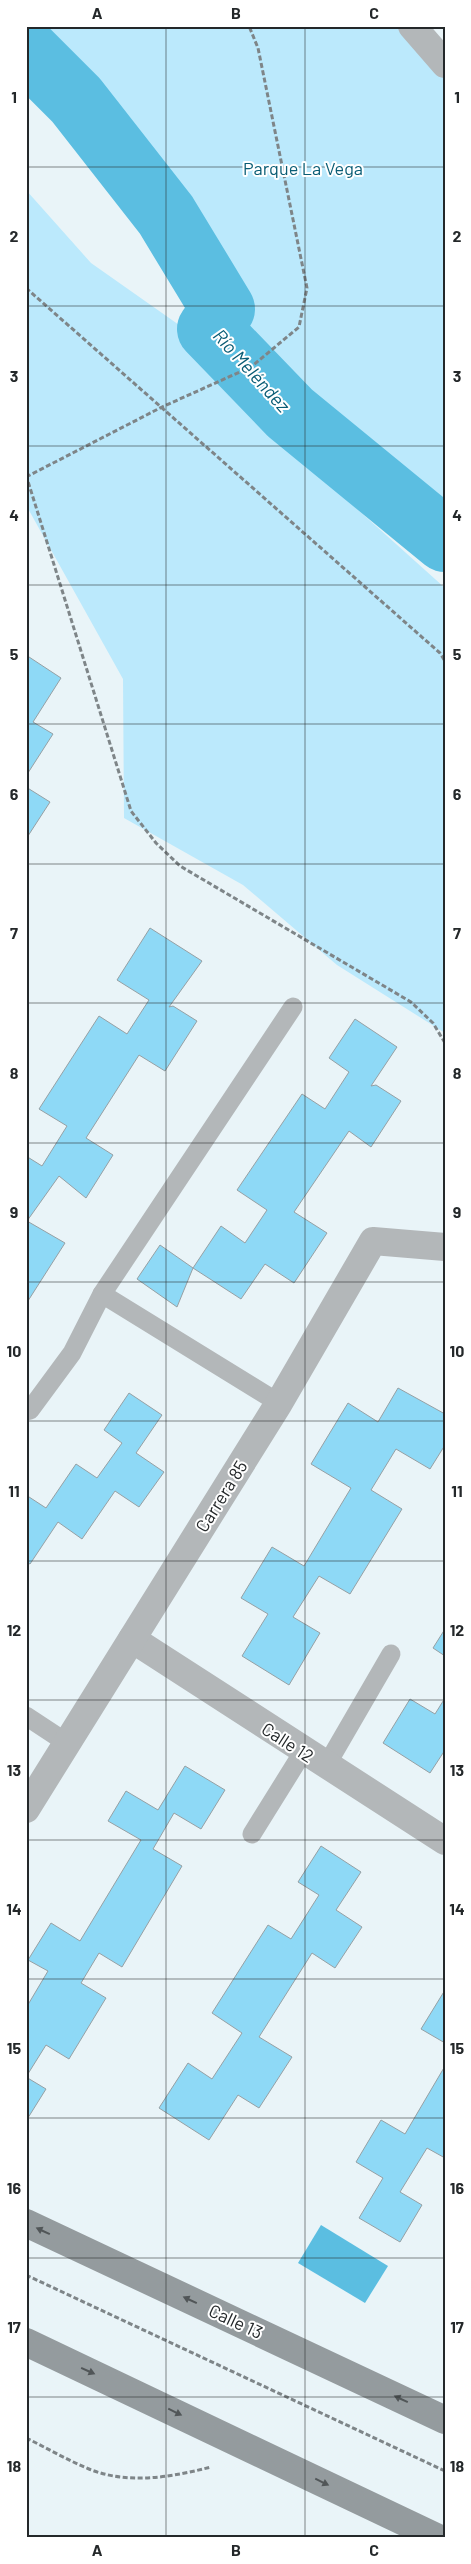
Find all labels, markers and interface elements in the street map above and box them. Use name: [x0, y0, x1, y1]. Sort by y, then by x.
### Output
text: A: [92, 3, 103, 22]
text: B: [231, 3, 241, 22]
text: C: [369, 3, 379, 22]
text: 1: [11, 87, 17, 106]
text: 1: [454, 87, 460, 106]
park label: Parque La Vega: [243, 157, 363, 179]
text: 2: [10, 226, 19, 245]
text: 2: [453, 226, 462, 245]
water label: Río Meléndez: [209, 324, 296, 417]
text: 3: [10, 366, 18, 385]
text: 3: [453, 366, 461, 385]
text: 4: [9, 505, 19, 524]
text: 4: [452, 505, 462, 524]
text: 5: [10, 644, 19, 663]
text: 5: [453, 644, 462, 663]
text: 6: [10, 784, 19, 803]
text: 6: [453, 784, 462, 803]
text: 7: [10, 923, 18, 942]
text: 7: [453, 923, 461, 942]
text: 8: [10, 1063, 19, 1082]
text: 8: [453, 1063, 462, 1082]
text: 9: [10, 1202, 18, 1221]
text: 9: [453, 1202, 461, 1221]
text: 10: [7, 1341, 21, 1360]
text: 10: [450, 1341, 464, 1360]
street label: Carrera 85: [190, 1456, 252, 1536]
text: 11: [8, 1481, 20, 1500]
text: 11: [451, 1481, 463, 1500]
text: 12: [7, 1620, 21, 1639]
text: 12: [450, 1620, 464, 1639]
street label: Calle 12: [258, 1717, 318, 1767]
text: 13: [7, 1760, 21, 1779]
text: 13: [450, 1760, 464, 1779]
text: 14: [6, 1899, 22, 1918]
text: 14: [449, 1899, 465, 1918]
text: 15: [7, 2038, 22, 2057]
text: 15: [450, 2038, 465, 2057]
text: 16: [7, 2178, 22, 2197]
text: 16: [450, 2178, 465, 2197]
one-way arrow: [36, 2227, 50, 2235]
one-way arrow: [183, 2296, 197, 2304]
street label: Calle 13: [206, 2299, 266, 2343]
text: 17: [7, 2317, 21, 2336]
text: 17: [450, 2317, 464, 2336]
one-way arrow: [81, 2367, 95, 2375]
one-way arrow: [394, 2395, 408, 2403]
one-way arrow: [168, 2408, 183, 2416]
text: 18: [7, 2456, 21, 2475]
text: 18: [450, 2456, 464, 2475]
one-way arrow: [315, 2478, 329, 2486]
text: A: [92, 2540, 103, 2559]
text: B: [231, 2540, 241, 2559]
text: C: [369, 2540, 379, 2559]

